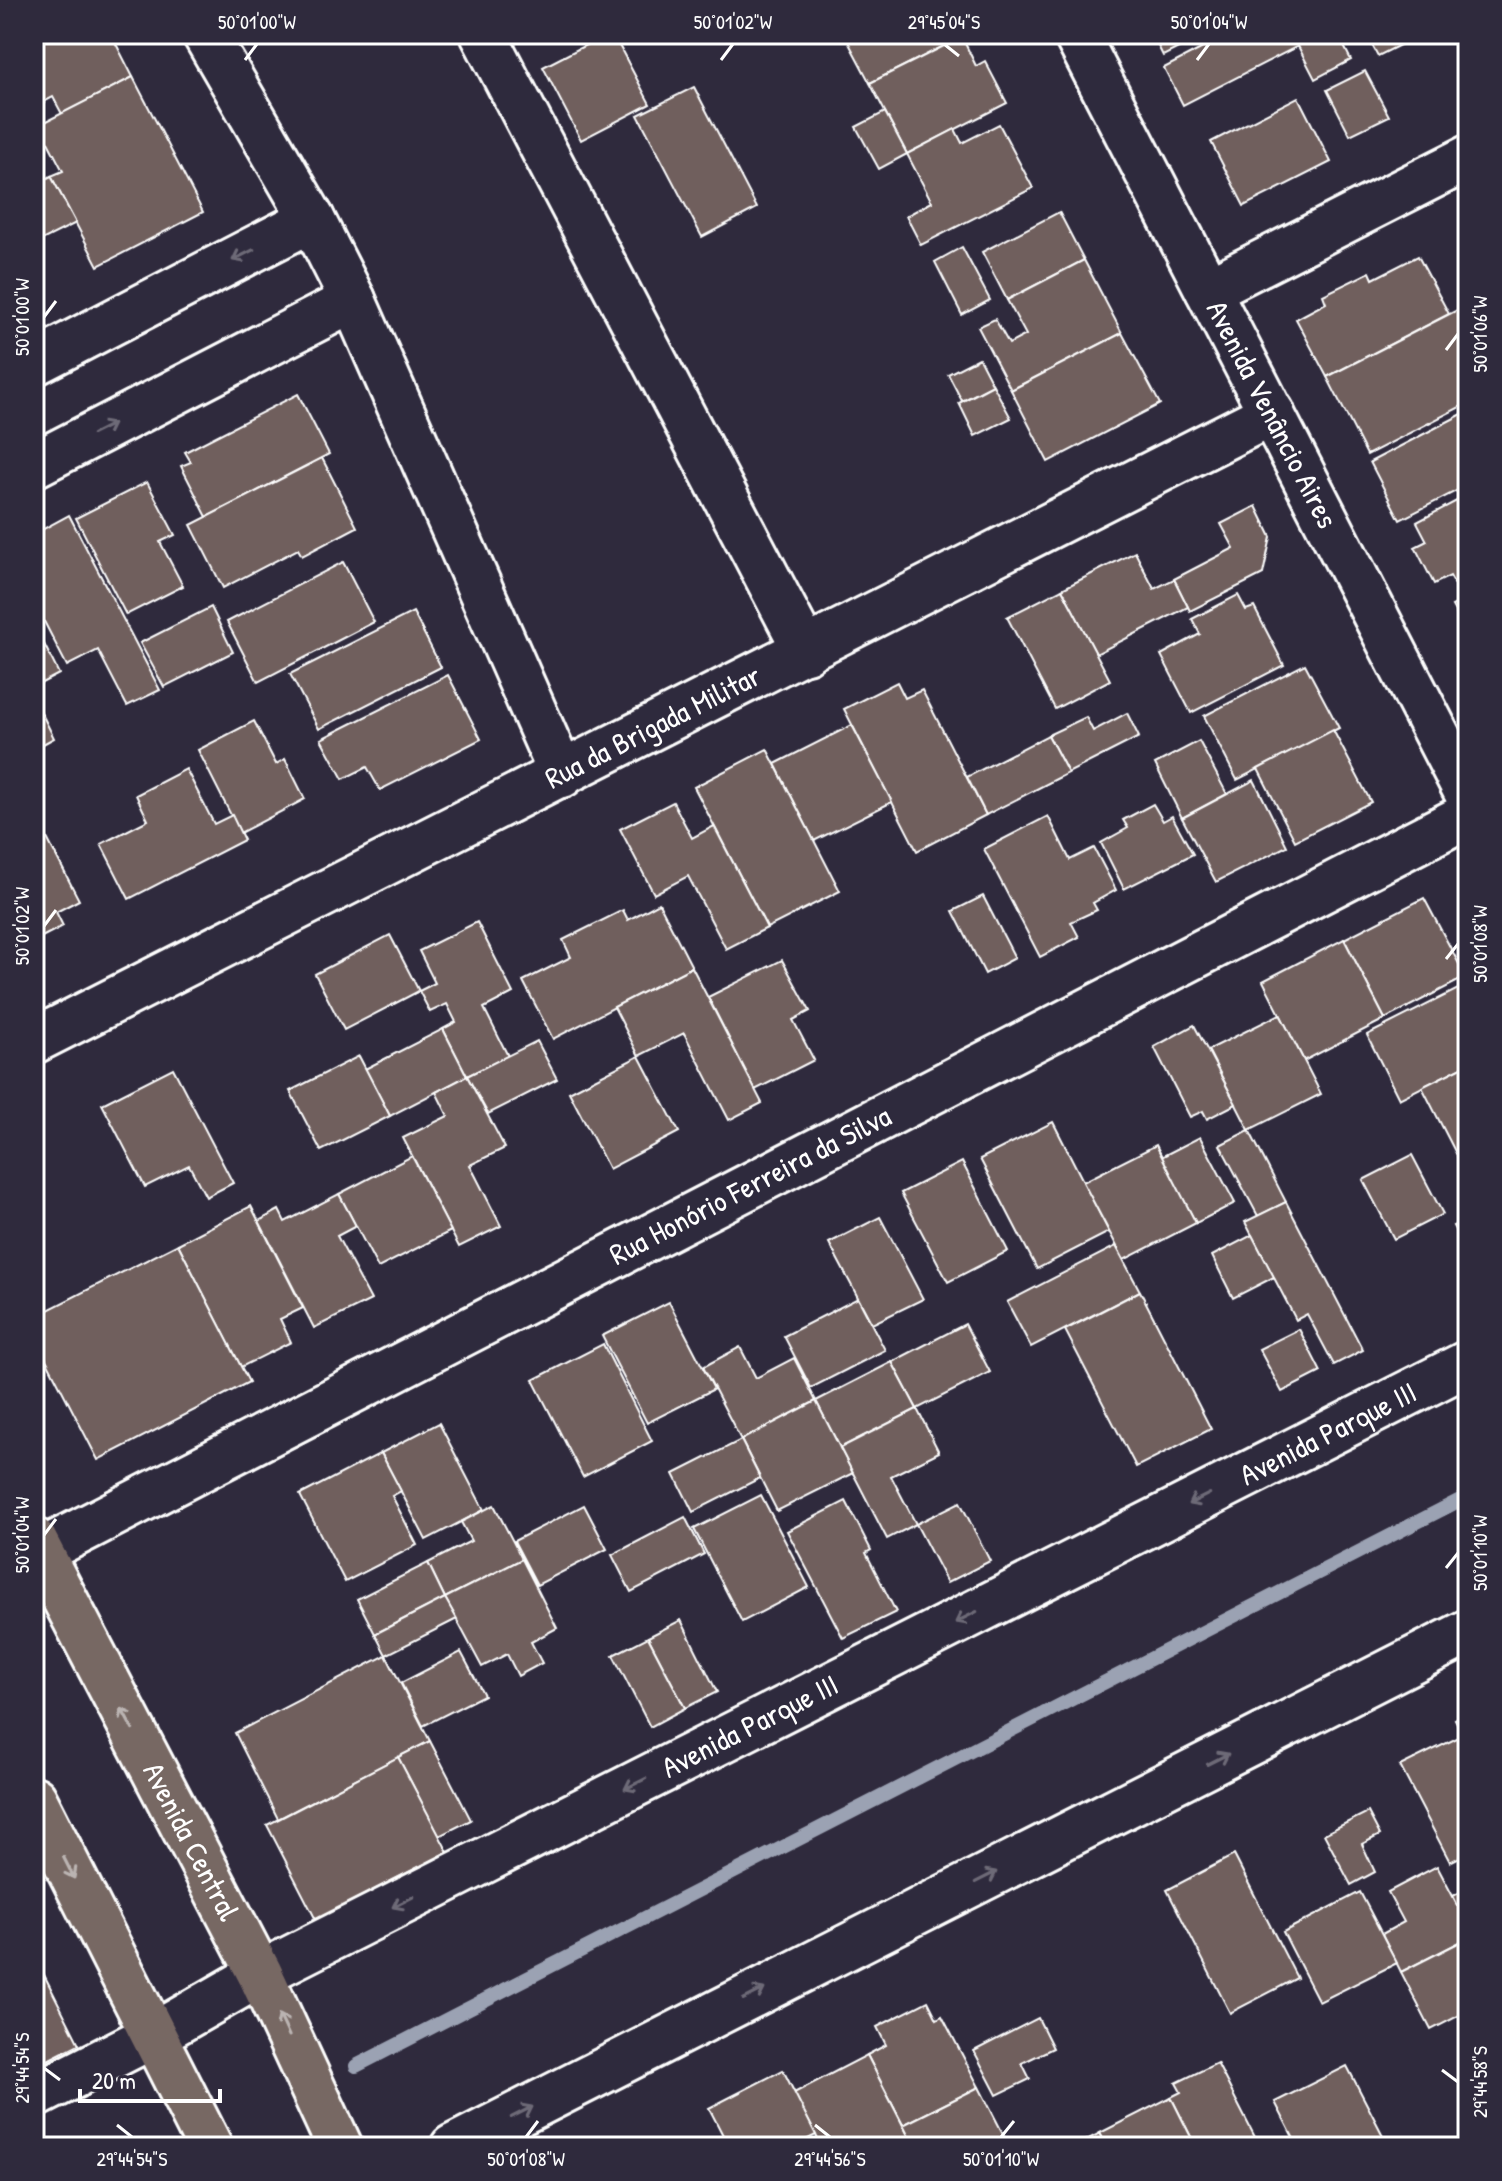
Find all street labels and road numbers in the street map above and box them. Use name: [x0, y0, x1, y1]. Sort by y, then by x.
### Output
street label: Avenida Venâncio Aires: [1198, 293, 1348, 535]
street label: Rua da Brigada Militar: [538, 655, 767, 798]
street label: Rua Honório Ferreira da Silva: [602, 1095, 897, 1274]
street label: Avenida Parque III: [1233, 1371, 1423, 1494]
street label: Avenida Parque III: [654, 1664, 845, 1787]
street label: Avenida Central: [134, 1755, 250, 1927]

